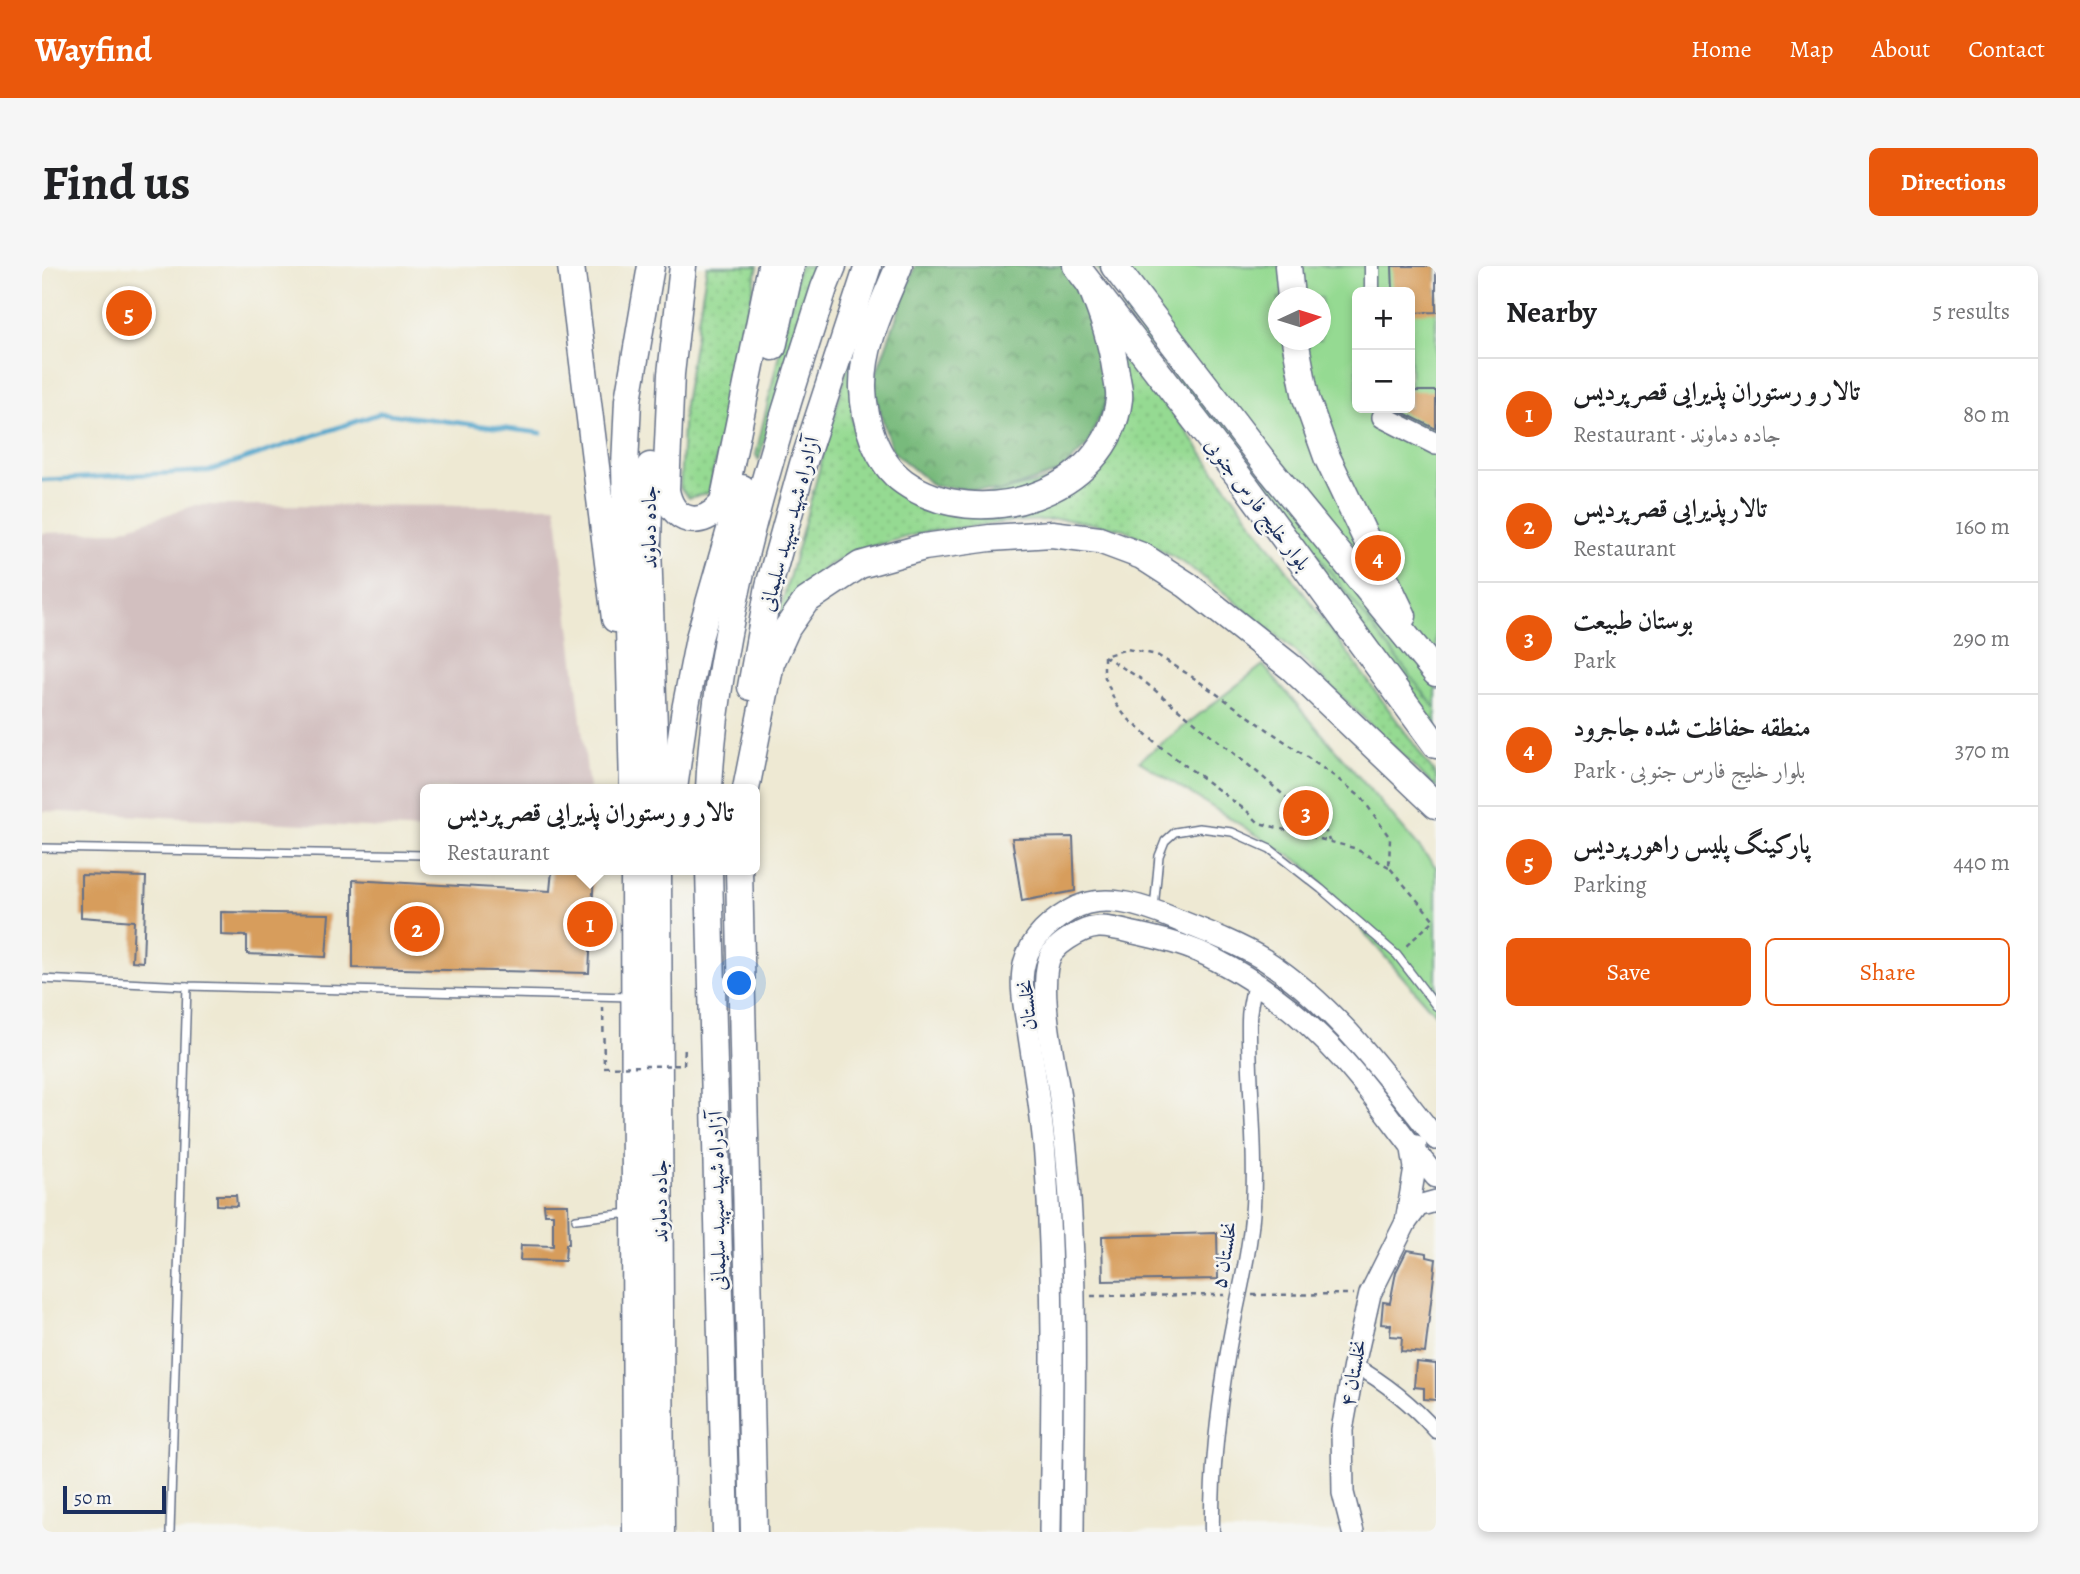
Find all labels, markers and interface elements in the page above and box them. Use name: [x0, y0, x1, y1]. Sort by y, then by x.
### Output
text: Wayfind: [35, 27, 152, 72]
text: Home: [1691, 33, 1752, 65]
text: Map: [1790, 33, 1834, 65]
text: About: [1872, 33, 1930, 65]
text: Contact: [1968, 33, 2045, 65]
button: Directions: [1869, 148, 2038, 216]
text: Find us: [42, 149, 190, 216]
pin: 5: [106, 287, 152, 339]
north arrow: [1268, 287, 1331, 350]
map controls: [1352, 287, 1415, 413]
button: +: [1352, 287, 1415, 350]
text: Nearby: [1506, 292, 1597, 332]
text: 5 results: [1933, 296, 2010, 327]
button: −: [1352, 350, 1415, 413]
text: تالار و رستوران پذیرایی قصر پردیس: [1573, 374, 1860, 409]
text: 1: [1525, 399, 1533, 430]
text: 80 m: [1963, 399, 2010, 430]
text: Restaurant · جاده دماوند: [1573, 419, 1781, 450]
street label: آزادراه شهید سپهبد سلیمانی: [752, 431, 826, 614]
street label: بلوار خلیج فارس جنوبی: [1195, 432, 1317, 579]
street label: جاده دماوند: [635, 485, 663, 569]
text: تالارپذیرایی قصر پردیس: [1573, 491, 1767, 526]
text: 2: [1523, 511, 1535, 542]
text: 160 m: [1956, 511, 2010, 542]
pin: 4: [1355, 532, 1401, 584]
text: Restaurant: [1573, 533, 1676, 564]
text: بوستان طبیعت: [1573, 603, 1693, 638]
text: 3: [1524, 623, 1534, 654]
text: 290 m: [1953, 623, 2010, 654]
text: Park: [1573, 645, 1616, 676]
text: منطقه حفاظت شده جاجرود: [1573, 710, 1811, 745]
text: 4: [1524, 735, 1534, 766]
text: 370 m: [1955, 735, 2010, 766]
text: Park · بلوار خلیج فارس جنوبی: [1573, 755, 1805, 786]
popup: [420, 784, 760, 875]
pin: 3: [1283, 787, 1329, 839]
text: تالار و رستوران پذیرایی قصر پردیس: [447, 795, 733, 830]
text: پارکینگ پلیس راهور پردیس: [1573, 827, 1810, 862]
text: Restaurant: [447, 837, 550, 868]
text: 5: [1524, 847, 1534, 878]
text: 440 m: [1953, 847, 2010, 878]
text: Parking: [1573, 869, 1647, 900]
pin: 1: [567, 898, 613, 950]
pin: 2: [394, 903, 440, 955]
button: Save: [1506, 938, 1751, 1006]
button: Share: [1765, 938, 2010, 1006]
your location: [722, 966, 756, 1000]
street label: نخلستان: [1011, 978, 1043, 1032]
street label: آزادراه شهید سپهبد سلیمانی: [701, 1108, 733, 1291]
street label: جاده دماوند: [646, 1159, 674, 1243]
street label: نخلستان ۵: [1204, 1219, 1244, 1291]
street label: نخلستان ۴: [1333, 1337, 1373, 1409]
scale bar: [63, 1483, 166, 1515]
text: 50 m: [74, 1485, 112, 1511]

